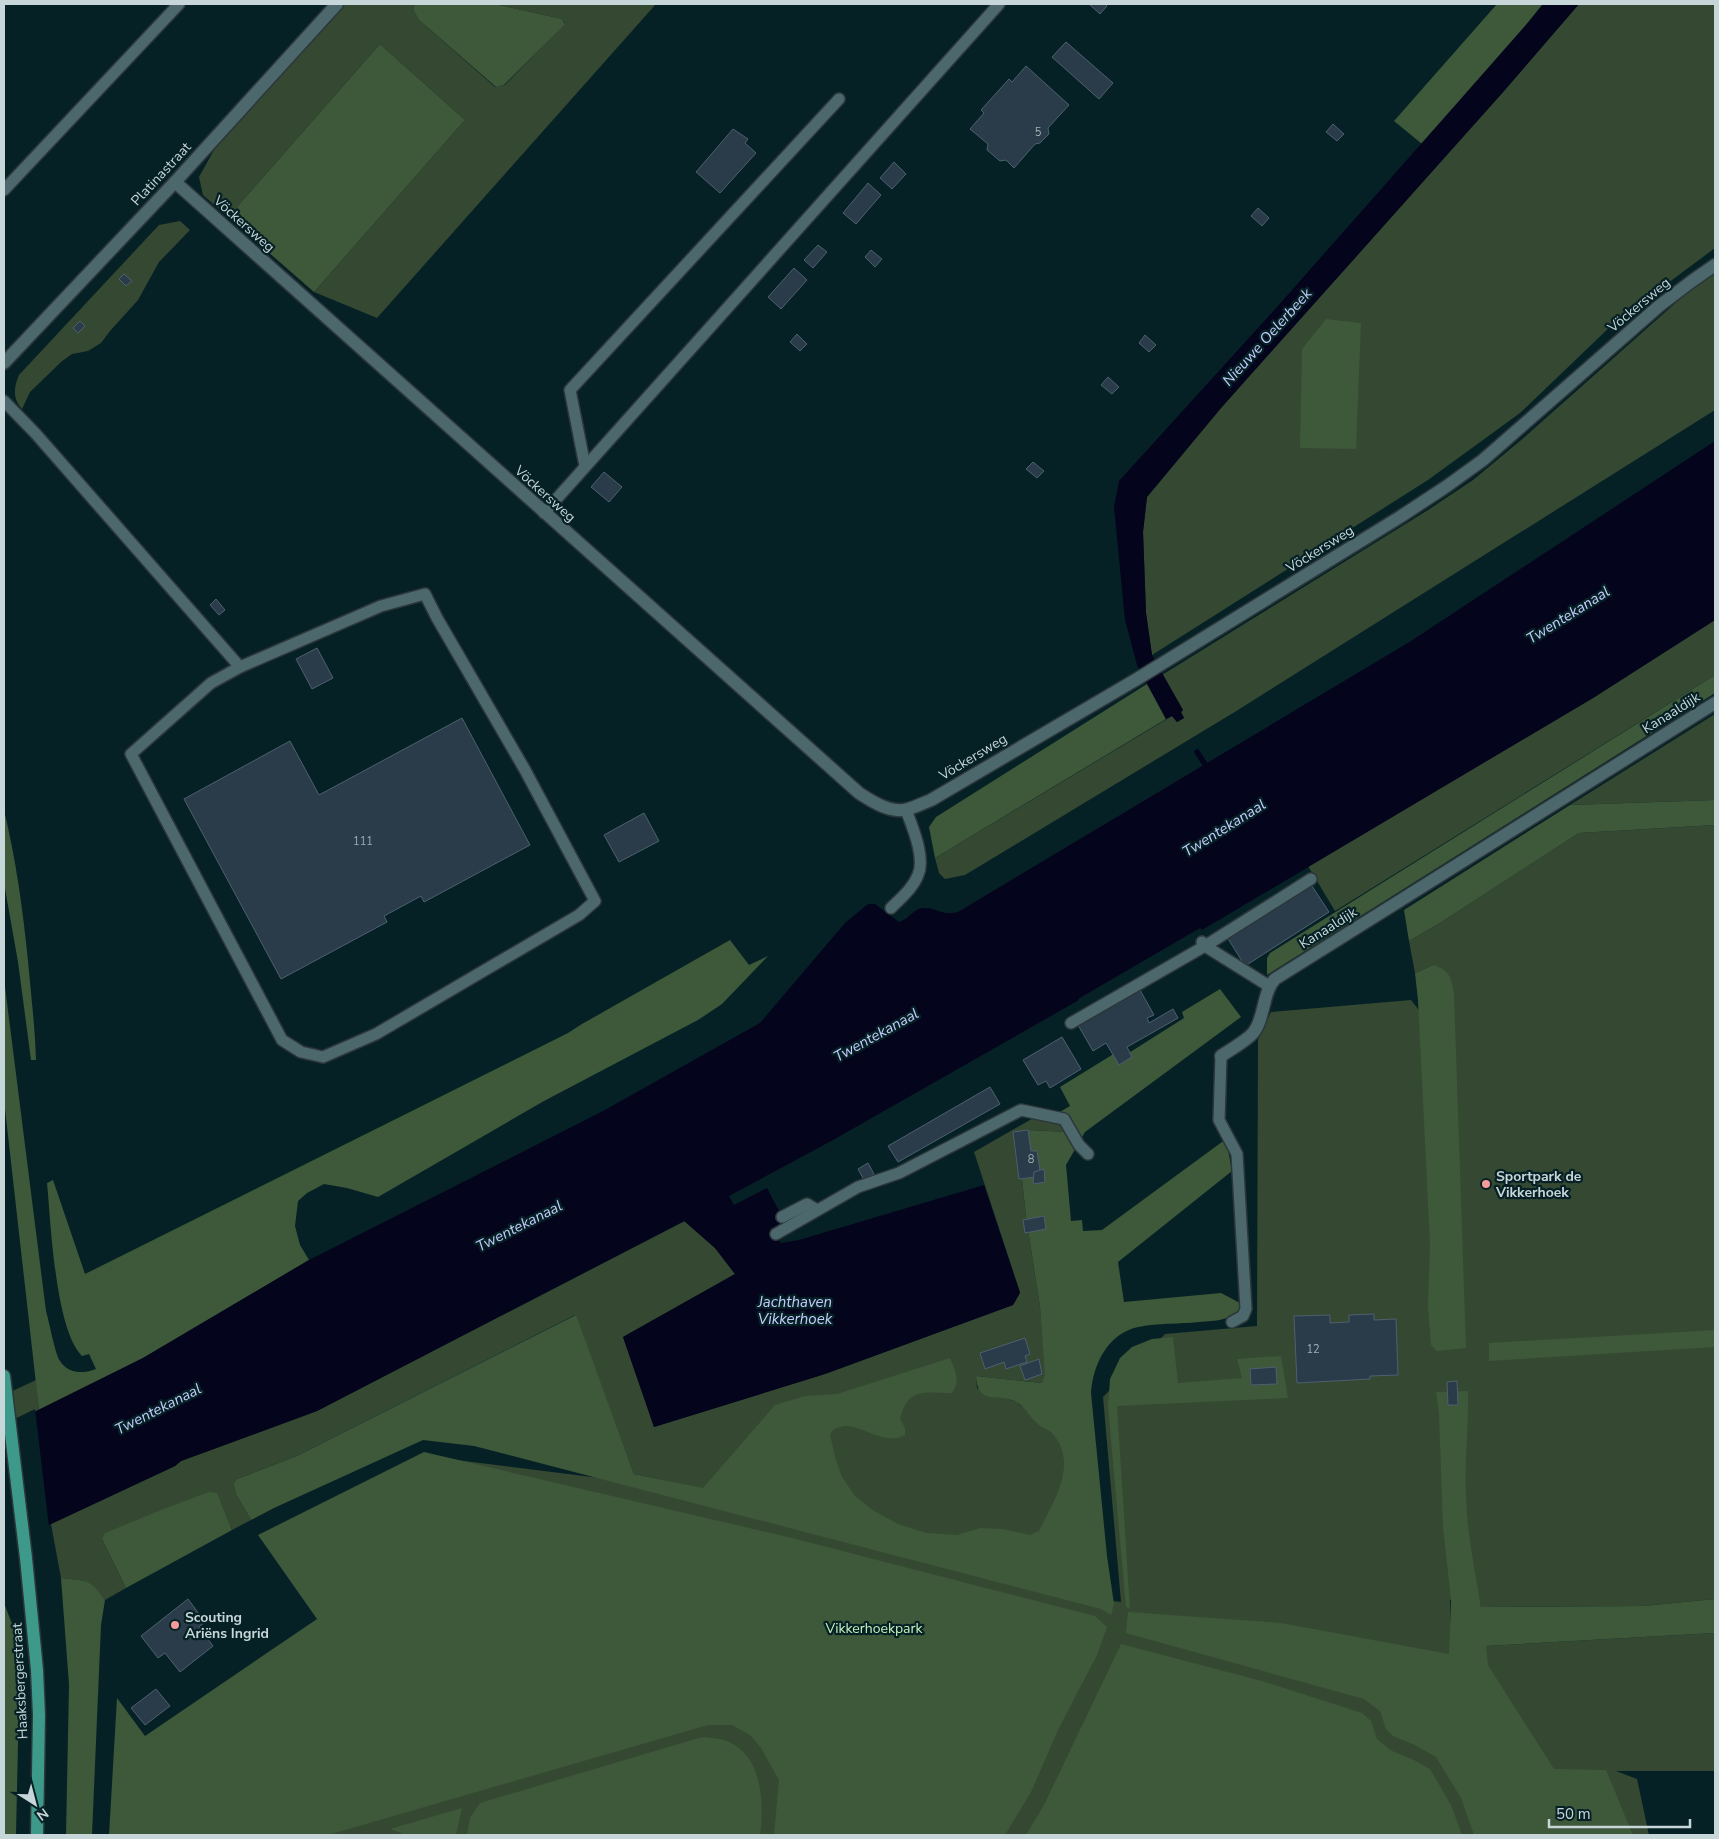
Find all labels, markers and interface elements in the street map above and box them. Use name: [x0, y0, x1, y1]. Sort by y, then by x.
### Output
house number: 5: [1035, 125, 1042, 140]
street label: Platinastraat: [127, 138, 195, 210]
street label: Vöckersweg: [209, 191, 279, 257]
street label: Vöckersweg: [1603, 273, 1674, 337]
water label: Nieuwe Oelerbeek: [1218, 284, 1316, 390]
street label: Vöckersweg: [510, 461, 580, 527]
street label: Vöckersweg: [1282, 521, 1357, 578]
water label: Twentekanaal: [1523, 581, 1613, 649]
street label: Kanaaldijk: [1639, 687, 1704, 738]
street label: Vöckersweg: [935, 729, 1011, 785]
water label: Twentekanaal: [1179, 794, 1269, 862]
house number: 111: [353, 834, 373, 849]
street label: Kanaaldijk: [1296, 902, 1361, 953]
water label: Twentekanaal: [830, 1003, 922, 1067]
house number: 8: [1028, 1152, 1035, 1167]
place label: Sportpark de Vikkerhoek: [1495, 1167, 1582, 1202]
marker: Sportpark de Vikkerhoek: [1480, 1178, 1492, 1190]
water label: Twentekanaal: [472, 1196, 566, 1256]
water label: Jachthaven Vikkerhoek: [757, 1292, 833, 1329]
house number: 12: [1306, 1342, 1320, 1357]
water label: Twentekanaal: [111, 1379, 205, 1439]
place label: Scouting Ariëns Ingrid: [185, 1608, 269, 1643]
marker: Scouting Ariëns Ingrid: [169, 1619, 181, 1631]
park label: Vikkerhoekpark: [825, 1619, 923, 1638]
street label: Haaksbergerstraat: [7, 1622, 33, 1740]
north arrow: [10, 1779, 60, 1829]
scale bar: [1549, 1796, 1690, 1828]
text: N: [33, 1803, 52, 1825]
text: 50 m: [1556, 1804, 1591, 1824]

